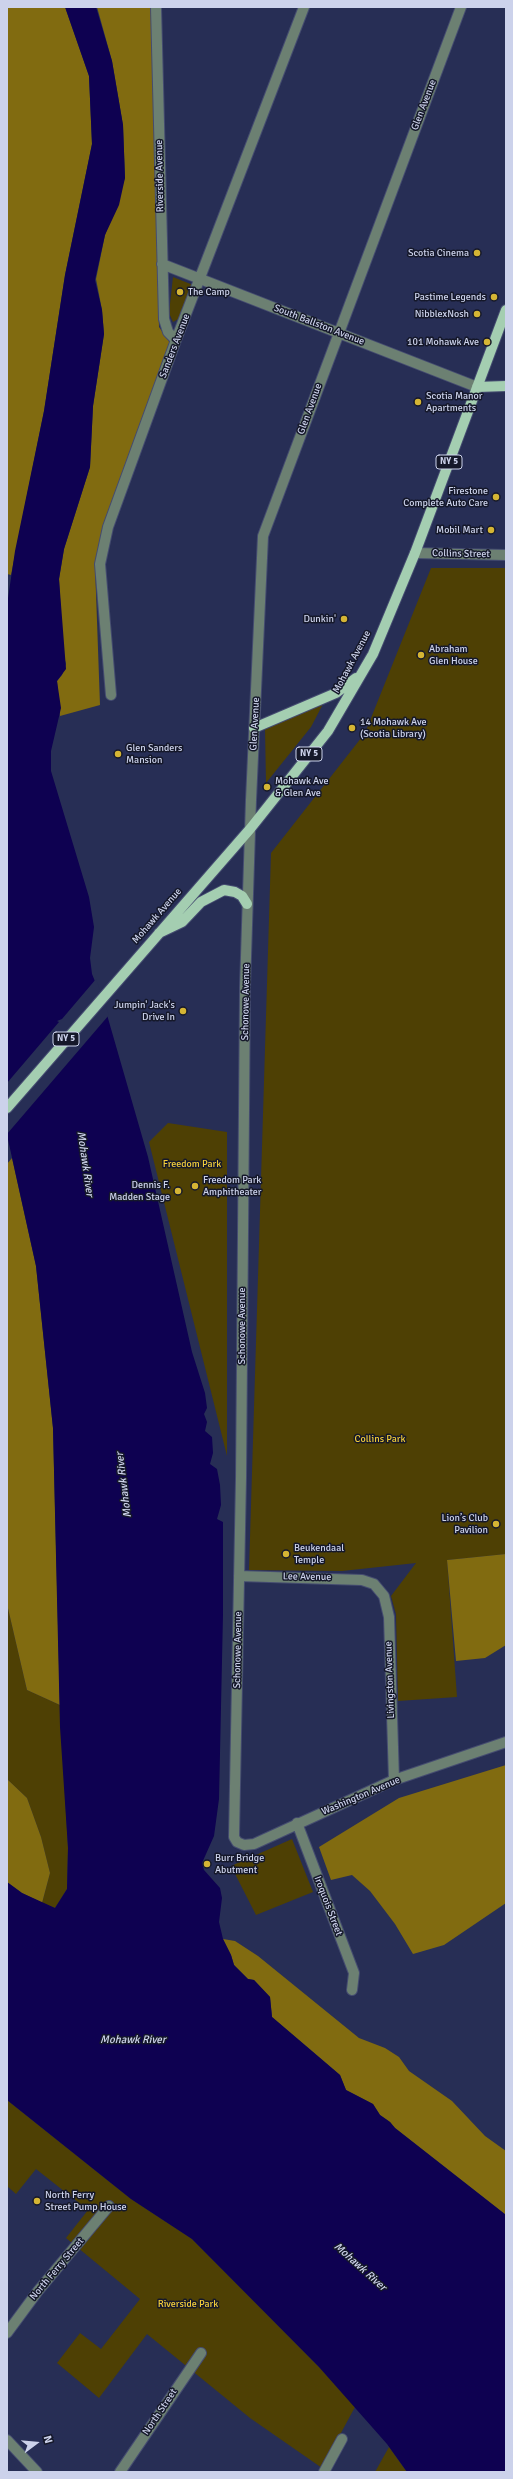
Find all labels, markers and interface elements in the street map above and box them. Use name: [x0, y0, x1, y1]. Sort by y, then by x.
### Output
street label: Glen Avenue: [409, 78, 439, 132]
street label: Riverside Avenue: [153, 140, 167, 212]
place label: Scotia Cinema: [408, 247, 469, 259]
marker: Scotia Cinema: [472, 248, 482, 258]
place label: The Camp: [188, 286, 230, 298]
marker: The Camp: [175, 287, 185, 297]
place label: Pastime Legends: [414, 291, 486, 303]
marker: Pastime Legends: [489, 292, 499, 302]
street label: South Ballston Avenue: [272, 302, 366, 348]
place label: NibblexNosh: [415, 308, 469, 320]
marker: NibblexNosh: [472, 309, 482, 319]
street label: Sanders Avenue: [157, 312, 193, 380]
place label: 101 Mohawk Ave: [407, 336, 479, 348]
marker: 101 Mohawk Ave: [482, 337, 492, 347]
street label: Glen Avenue: [295, 382, 325, 436]
place label: Scotia Manor Apartments: [426, 390, 482, 414]
marker: Scotia Manor Apartments: [413, 397, 423, 407]
road number: NY 5: [436, 455, 462, 469]
place label: Firestone Complete Auto Care: [403, 485, 488, 508]
marker: Firestone Complete Auto Care: [491, 492, 501, 502]
place label: Mobil Mart: [436, 524, 483, 536]
marker: Mobil Mart: [486, 525, 496, 535]
street label: Collins Street: [432, 547, 490, 561]
place label: Dunkin': [303, 613, 336, 625]
marker: Dunkin': [339, 614, 349, 624]
street label: Mohawk Avenue: [330, 629, 374, 695]
place label: Abraham Glen House: [429, 643, 478, 666]
marker: Abraham Glen House: [416, 650, 426, 660]
street label: Glen Avenue: [248, 697, 262, 751]
place label: 14 Mohawk Ave (Scotia Library): [360, 716, 426, 740]
marker: 14 Mohawk Ave (Scotia Library): [347, 723, 357, 733]
place label: Glen Sanders Mansion: [126, 742, 182, 766]
road number: NY 5: [296, 747, 322, 761]
marker: Glen Sanders Mansion: [113, 749, 123, 759]
place label: Mohawk Ave & Glen Ave: [275, 775, 328, 798]
marker: Mohawk Ave & Glen Ave: [262, 782, 272, 792]
street label: Mohawk Avenue: [130, 886, 184, 946]
street label: Schonowe Avenue: [239, 963, 253, 1041]
place label: Jumpin' Jack's Drive In: [114, 999, 175, 1022]
marker: Jumpin' Jack's Drive In: [178, 1006, 188, 1016]
road number: NY 5: [53, 1032, 79, 1046]
water label: Mohawk River: [74, 1130, 96, 1198]
park label: Freedom Park: [163, 1158, 221, 1170]
place label: Freedom Park Amphitheater: [203, 1174, 261, 1198]
place label: Dennis F. Madden Stage: [109, 1179, 170, 1202]
marker: Freedom Park Amphitheater: [190, 1181, 200, 1191]
marker: Dennis F. Madden Stage: [173, 1186, 183, 1196]
street label: Schonowe Avenue: [236, 1287, 248, 1365]
park label: Collins Park: [355, 1433, 405, 1445]
water label: Mohawk River: [113, 1452, 135, 1518]
place label: Lion’s Club Pavilion: [442, 1512, 488, 1536]
marker: Lion’s Club Pavilion: [491, 1519, 501, 1529]
place label: Beukendaal Temple: [294, 1542, 344, 1566]
marker: Beukendaal Temple: [281, 1549, 291, 1559]
street label: Lee Avenue: [283, 1571, 331, 1583]
street label: Schonowe Avenue: [231, 1611, 245, 1689]
street label: Livingston Avenue: [383, 1641, 397, 1719]
street label: Washington Avenue: [320, 1774, 402, 1818]
place label: Burr Bridge Abutment: [215, 1852, 264, 1876]
marker: Burr Bridge Abutment: [202, 1859, 212, 1869]
street label: Iroquois Street: [311, 1874, 345, 1938]
water label: Mohawk River: [100, 2033, 166, 2047]
place label: North Ferry Street Pump House: [45, 2189, 127, 2212]
marker: North Ferry Street Pump House: [32, 2196, 42, 2206]
street label: North Ferry Street: [27, 2235, 87, 2303]
water label: Mohawk River: [331, 2240, 389, 2294]
park label: Riverside Park: [158, 2298, 218, 2310]
street label: North Street: [140, 2387, 180, 2437]
north arrow: [16, 2423, 56, 2463]
text: N: [41, 2434, 55, 2445]

